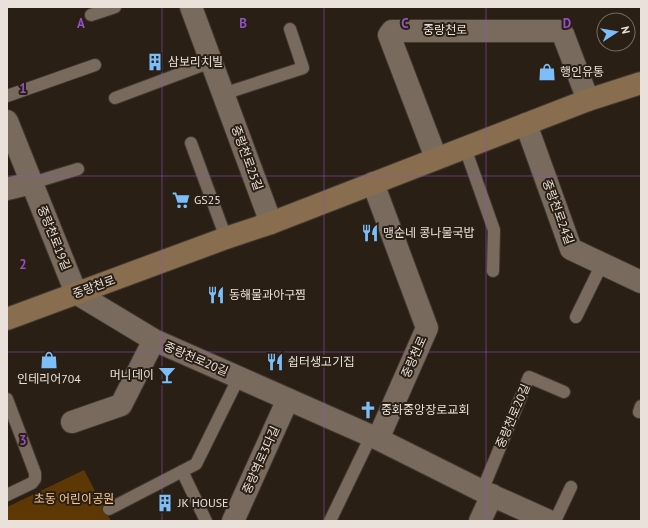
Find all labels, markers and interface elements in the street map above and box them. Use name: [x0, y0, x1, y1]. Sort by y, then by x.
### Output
north arrow: [596, 12, 636, 52]
text: A: [77, 15, 85, 32]
text: B: [239, 15, 247, 32]
text: C: [401, 15, 409, 32]
text: D: [563, 15, 571, 32]
street label: 중랑천로: [423, 22, 467, 37]
text: N: [618, 25, 633, 35]
building icon: 삼보리치빌: [145, 52, 165, 72]
place label: 삼보리치빌: [168, 54, 223, 69]
shop icon: 행인유통: [537, 62, 557, 82]
place label: 행인유통: [560, 64, 604, 79]
text: 1: [19, 80, 27, 97]
street label: 중랑천로25길: [229, 123, 266, 192]
street label: 중랑천로24길: [540, 177, 577, 246]
supermarket icon: GS25: [171, 190, 191, 210]
place label: GS25: [194, 192, 221, 207]
street label: 중랑천로19길: [35, 203, 74, 272]
restaurant icon: 맹순네 콩나물국밥: [360, 223, 380, 243]
place label: 맹순네 콩나물국밥: [383, 225, 475, 240]
text: 2: [19, 256, 27, 273]
street label: 중랑천로: [71, 272, 117, 301]
restaurant icon: 동해물과아구찜: [206, 285, 226, 305]
place label: 동해물과아구찜: [229, 287, 306, 302]
street label: 중랑천로: [398, 334, 429, 380]
street label: 중랑천로20길: [162, 338, 231, 379]
shop icon: 인테리어704: [39, 350, 59, 370]
restaurant icon: 쉽터생고기집: [265, 352, 285, 372]
place label: 쉽터생고기집: [288, 354, 354, 369]
bar icon: 머니데이: [157, 365, 177, 385]
place label: 머니데이: [110, 367, 154, 382]
place label: 인테리어704: [17, 371, 81, 386]
street label: 중랑천로20길: [492, 381, 533, 450]
church icon: 중화중앙장로교회: [358, 400, 378, 420]
place label: 중화중앙장로교회: [381, 402, 469, 417]
street label: 중랑역로3다길: [239, 424, 282, 496]
text: 3: [19, 432, 27, 449]
park label: 초동 어린이공원: [34, 491, 114, 506]
building icon: JK HOUSE: [155, 493, 175, 513]
place label: JK HOUSE: [177, 495, 229, 510]

